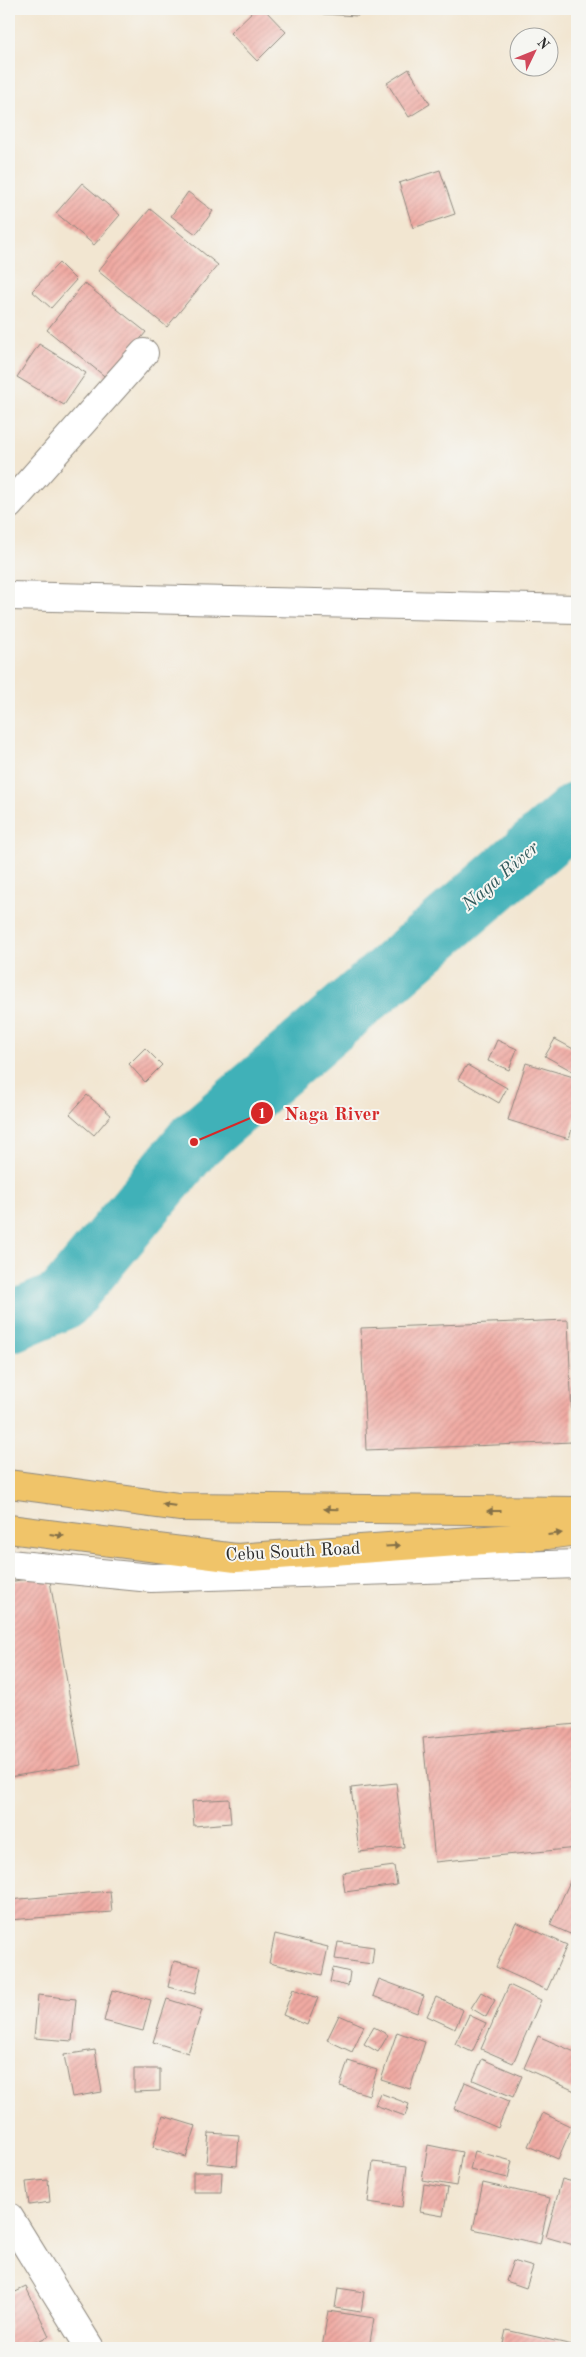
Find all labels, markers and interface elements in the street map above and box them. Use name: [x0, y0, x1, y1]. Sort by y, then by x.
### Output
north arrow: [508, 28, 558, 78]
text: N: [534, 35, 552, 53]
water label: Naga River: [458, 838, 544, 916]
callout: Naga River: [250, 1096, 390, 1130]
text: Naga River: [284, 1106, 380, 1125]
text: 1: [258, 1107, 266, 1122]
one-way arrow: [160, 1501, 176, 1509]
one-way arrow: [323, 1505, 339, 1513]
one-way arrow: [485, 1507, 501, 1515]
one-way arrow: [547, 1530, 563, 1538]
one-way arrow: [49, 1531, 65, 1539]
street label: Cebu South Road: [225, 1539, 361, 1565]
one-way arrow: [385, 1542, 401, 1550]

